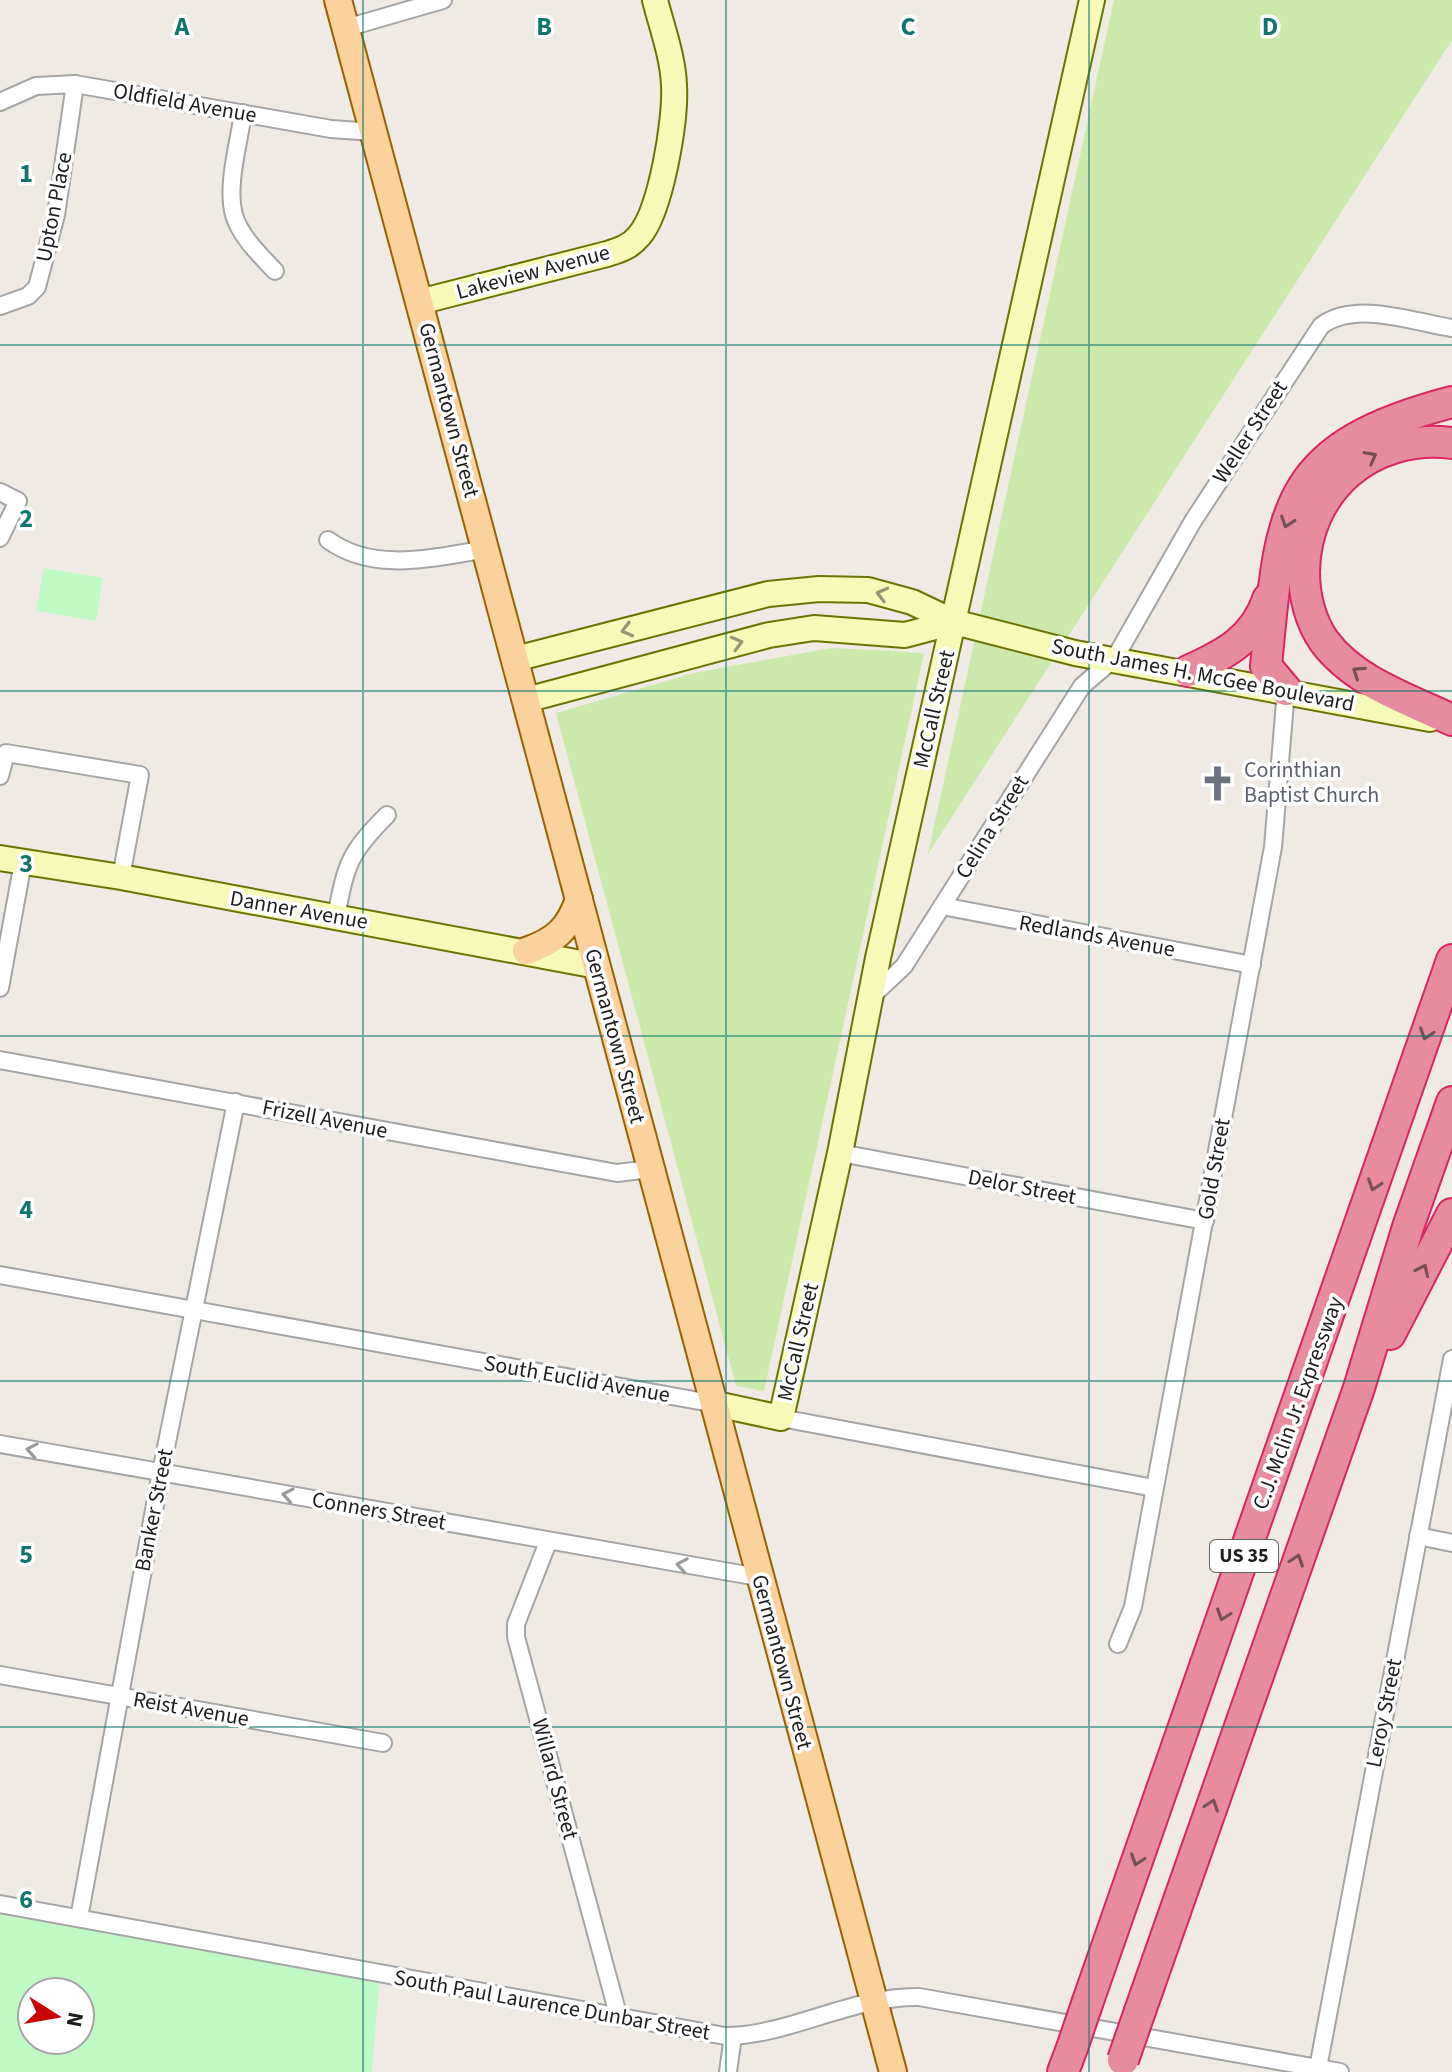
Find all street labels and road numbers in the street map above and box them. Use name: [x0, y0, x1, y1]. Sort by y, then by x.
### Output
street label: Oldfield Avenue: [111, 75, 259, 131]
street label: Upton Place: [28, 149, 80, 265]
street label: Lakeview Avenue: [453, 236, 614, 308]
street label: Germantown Street: [410, 319, 488, 502]
street label: Weller Street: [1205, 374, 1296, 490]
street label: South James H. McGee Boulevard: [1049, 630, 1357, 720]
street label: McCall Street: [905, 646, 963, 771]
street label: Celina Street: [947, 768, 1037, 885]
street label: Danner Avenue: [228, 882, 371, 938]
street label: Redlands Avenue: [1017, 907, 1178, 965]
street label: Germantown Street: [576, 945, 654, 1128]
street label: Frizell Avenue: [260, 1091, 390, 1147]
street label: Gold Street: [1189, 1115, 1239, 1222]
street label: Delor Street: [965, 1161, 1079, 1213]
street label: McCall Street: [769, 1279, 827, 1404]
street label: C.J. Mclin Jr. Expressway: [1245, 1291, 1352, 1514]
street label: South Euclid Avenue: [481, 1347, 673, 1411]
street label: Banker Street: [126, 1445, 182, 1574]
street label: Conners Street: [309, 1483, 449, 1539]
road number: US 35: [1210, 1540, 1278, 1572]
street label: Germantown Street: [743, 1571, 821, 1754]
street label: Leroy Street: [1358, 1655, 1410, 1770]
street label: Reist Avenue: [131, 1683, 251, 1735]
street label: Willard Street: [523, 1715, 587, 1844]
street label: South Paul Laurence Dunbar Street: [391, 1961, 713, 2049]

